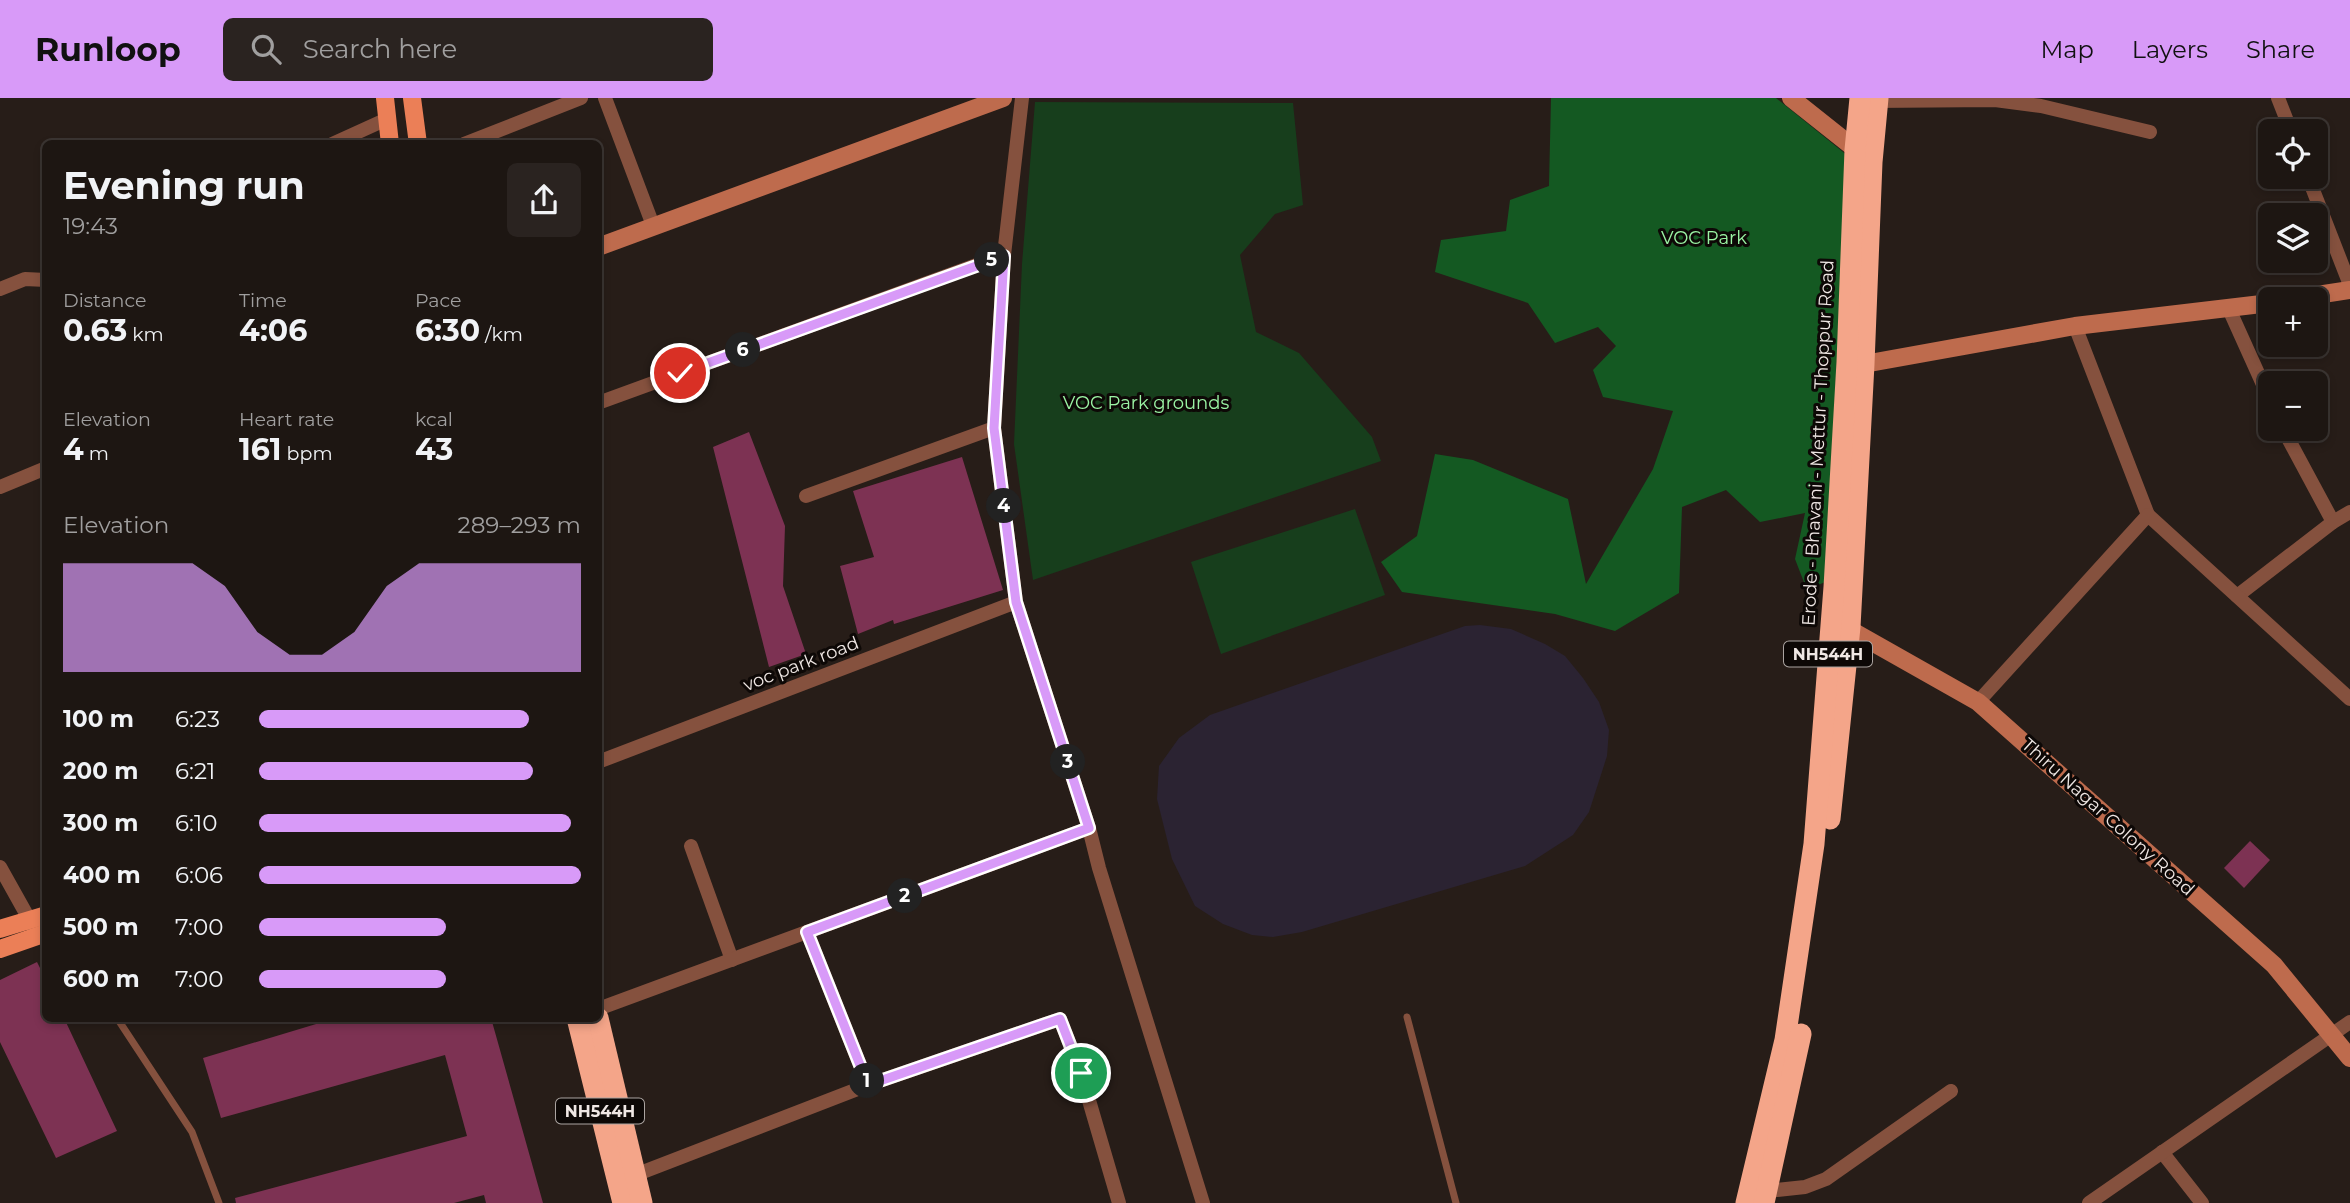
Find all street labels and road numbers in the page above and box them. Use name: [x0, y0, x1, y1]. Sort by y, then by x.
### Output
street label: Erode - Bhavani - Mettur - Thoppur Road: [1797, 259, 1839, 627]
street label: voc park road: [740, 632, 862, 696]
road number: NH544H: [1784, 642, 1872, 666]
street label: Thiru Nagar Colony Road: [2017, 734, 2199, 900]
road number: NH544H: [556, 1099, 644, 1124]

